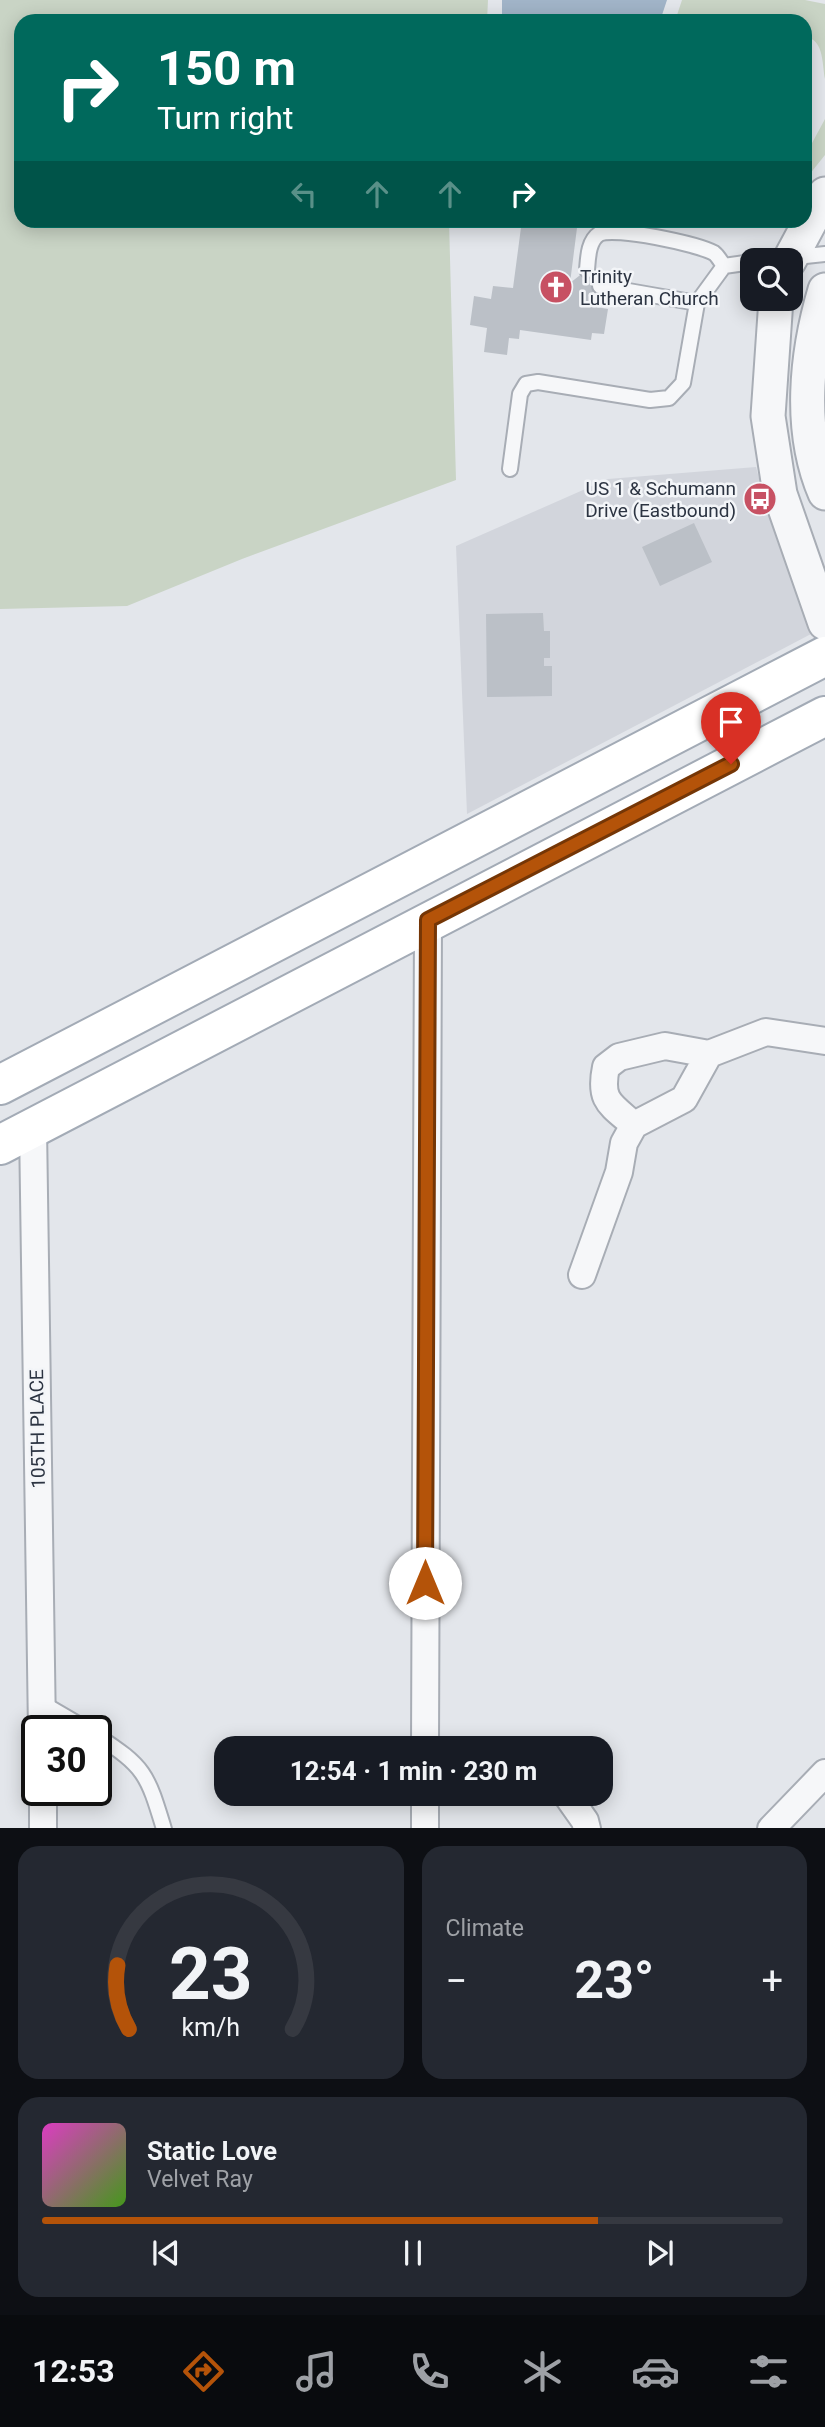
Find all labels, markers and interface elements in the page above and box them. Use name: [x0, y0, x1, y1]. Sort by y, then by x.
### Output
text: 150 m: [157, 40, 296, 97]
icon: right: [42, 42, 133, 133]
text: Turn right: [157, 99, 293, 137]
icon: left: [285, 175, 323, 213]
icon: ahead: [358, 175, 396, 213]
icon: ahead: [431, 175, 469, 213]
icon: right: [504, 175, 542, 213]
map controls: [740, 248, 803, 311]
button: search: [740, 248, 803, 311]
place label: Trinity Lutheran Church: [580, 265, 719, 310]
church icon: Trinity Lutheran Church: [537, 268, 575, 306]
place label: US 1 & Schumann Drive (Eastbound): [585, 477, 736, 522]
bus stop icon: US 1 & Schumann Drive (Eastbound): [741, 480, 779, 518]
pin: [701, 692, 761, 764]
icon: arrive: [712, 703, 750, 741]
street label: 105TH PLACE: [25, 1369, 50, 1489]
position arrow: [388, 1546, 462, 1620]
speed limit sign: 30: [21, 1715, 112, 1806]
text: 12:54 · 1 min · 230 m: [290, 1756, 537, 1786]
text: Climate: [446, 1915, 524, 1942]
text: 23: [169, 1931, 253, 2017]
text: 23°: [574, 1950, 654, 2011]
text: −: [446, 1959, 467, 2003]
text: +: [761, 1959, 783, 2003]
text: km/h: [181, 2012, 240, 2041]
text: Static Love: [147, 2136, 277, 2166]
text: Velvet Ray: [147, 2166, 253, 2193]
icon: previous: [147, 2234, 185, 2272]
icon: pause: [394, 2234, 432, 2272]
icon: next: [641, 2234, 679, 2272]
icon: directions: [179, 2347, 228, 2396]
icon: music: [292, 2347, 341, 2396]
icon: phone: [405, 2347, 454, 2396]
icon: climate: [518, 2347, 567, 2396]
icon: car: [631, 2347, 680, 2396]
icon: filters: [744, 2347, 793, 2396]
text: 12:53: [32, 2352, 114, 2390]

